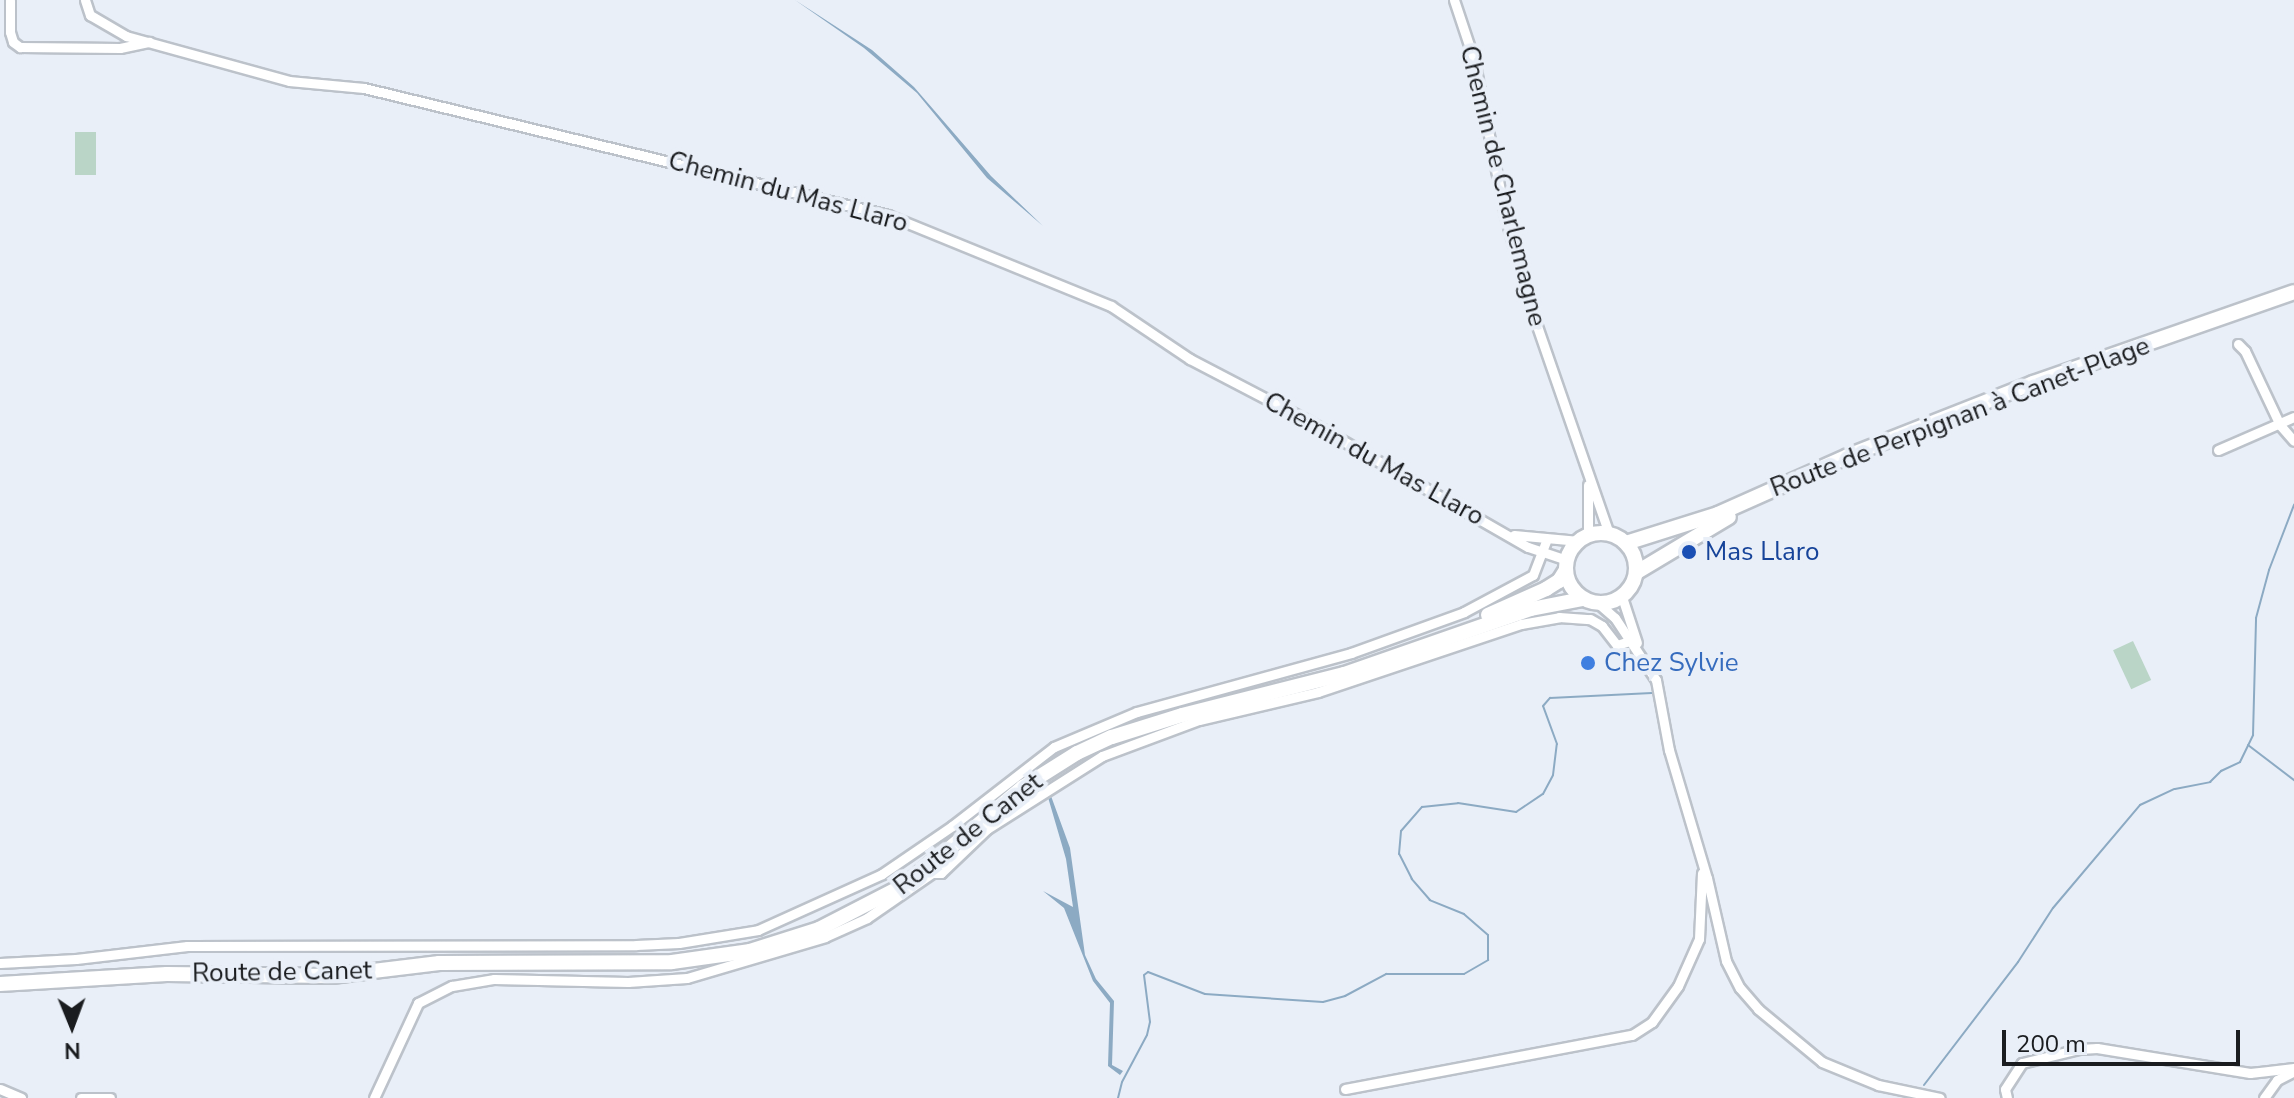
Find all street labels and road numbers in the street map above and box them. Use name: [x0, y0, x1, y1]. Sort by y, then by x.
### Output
street label: Chemin de Charlemagne: [1453, 42, 1553, 330]
street label: Chemin du Mas Llaro: [665, 145, 911, 239]
street label: Route de Perpignan à Canet-Plage: [1766, 330, 2154, 504]
street label: Chemin du Mas Llaro: [1259, 386, 1489, 532]
street label: Route de Canet: [888, 766, 1048, 902]
street label: Route de Canet: [192, 955, 372, 989]

